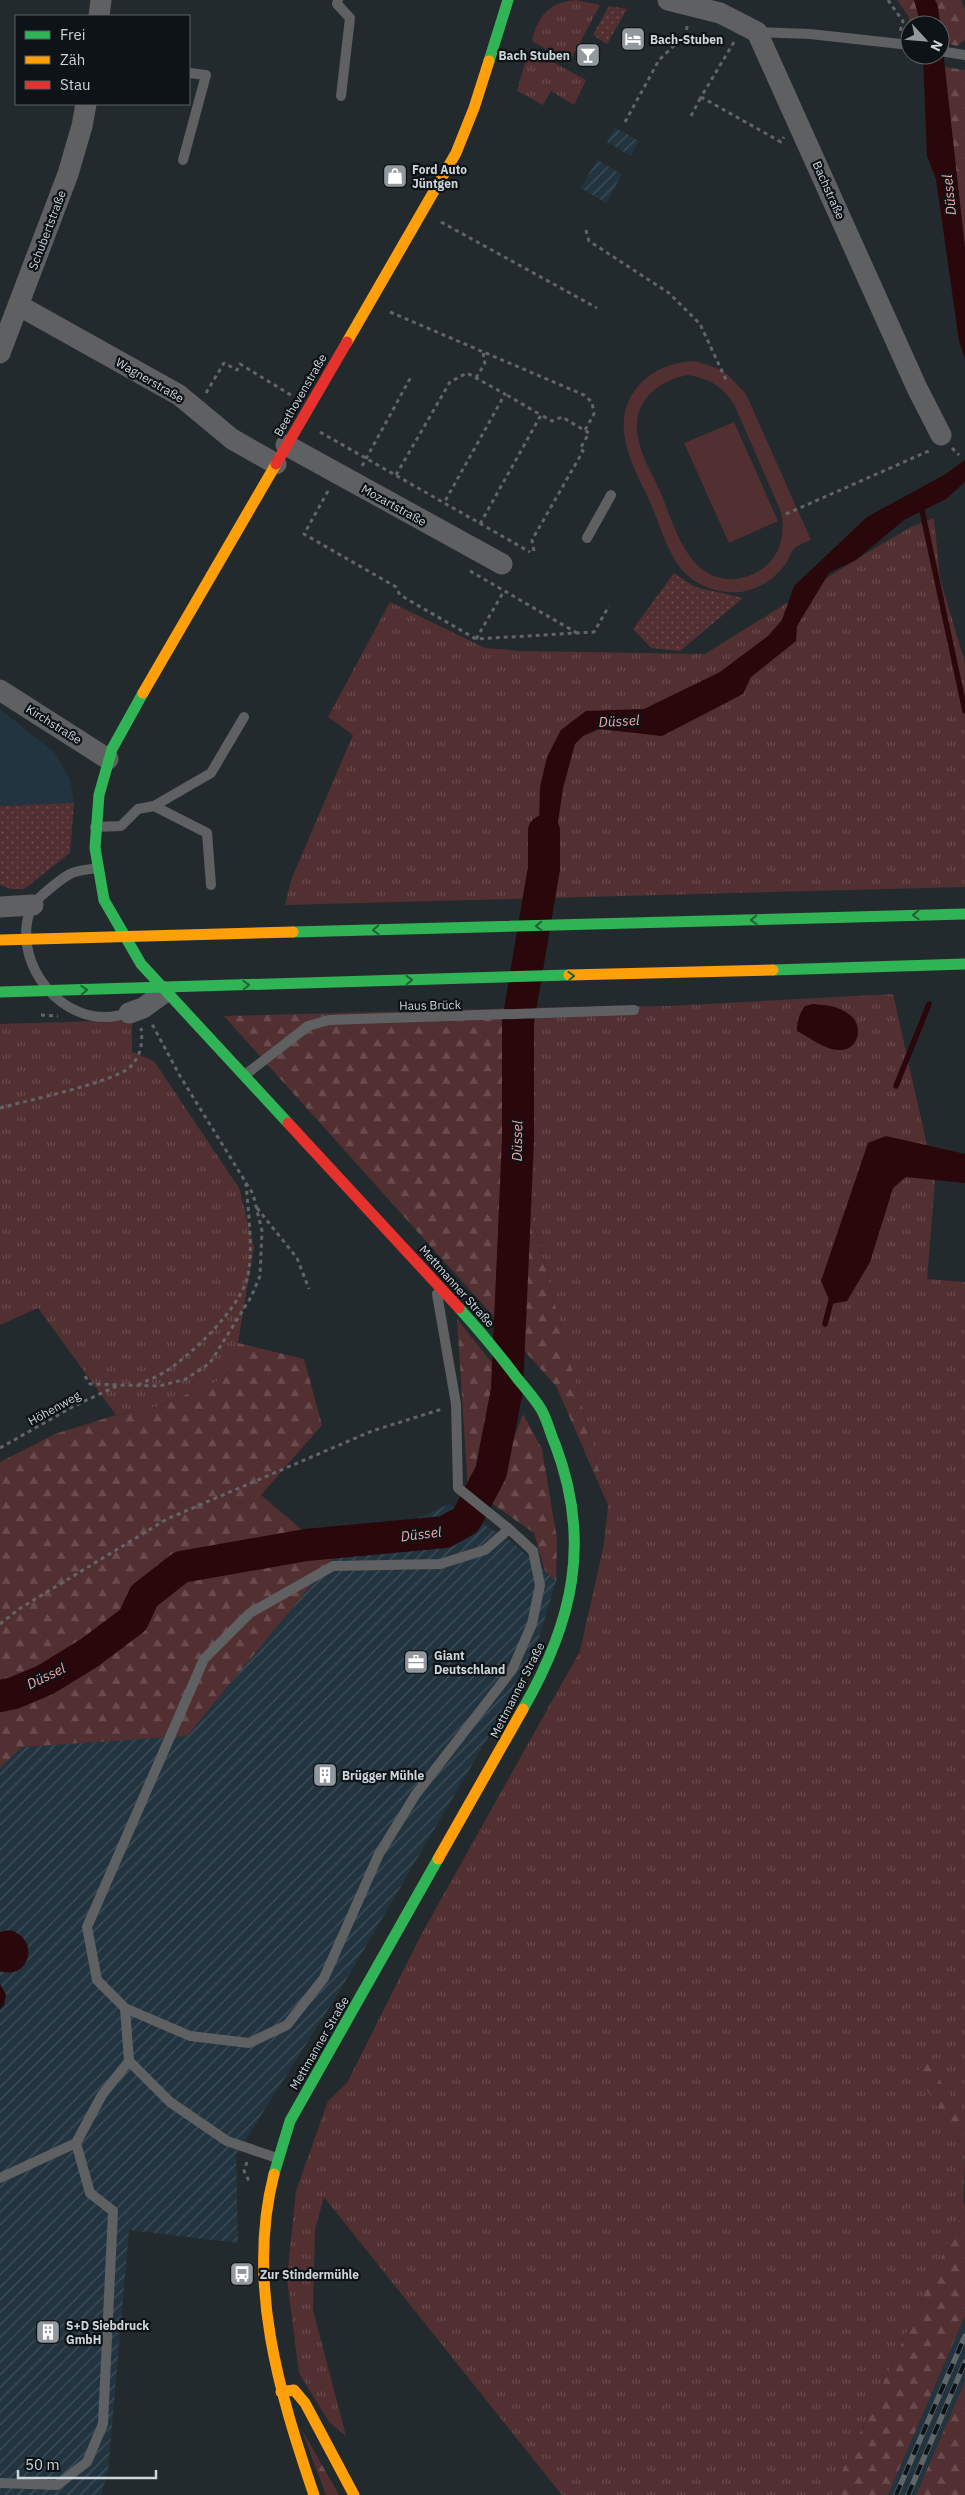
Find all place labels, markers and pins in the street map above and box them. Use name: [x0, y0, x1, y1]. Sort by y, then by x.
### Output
hotel icon: Bach-Stuben: [620, 26, 646, 52]
place label: Bach-Stuben: [650, 32, 723, 47]
bar icon: Bach Stuben: [575, 42, 601, 68]
place label: Bach Stuben: [499, 48, 570, 63]
place label: Ford Auto Jüntgen: [412, 162, 467, 191]
shop icon: Ford Auto Jüntgen: [382, 163, 408, 189]
place label: Giant Deutschland: [434, 1648, 505, 1677]
office icon: Giant Deutschland: [403, 1649, 429, 1675]
building icon: Brügger Mühle: [312, 1762, 338, 1788]
place label: Brügger Mühle: [342, 1768, 424, 1783]
bus stop icon: Zur Stindermühle: [229, 2261, 255, 2287]
place label: Zur Stindermühle: [260, 2267, 359, 2282]
place label: S+D Siebdruck GmbH: [66, 2318, 149, 2347]
building icon: S+D Siebdruck GmbH: [35, 2319, 61, 2345]

